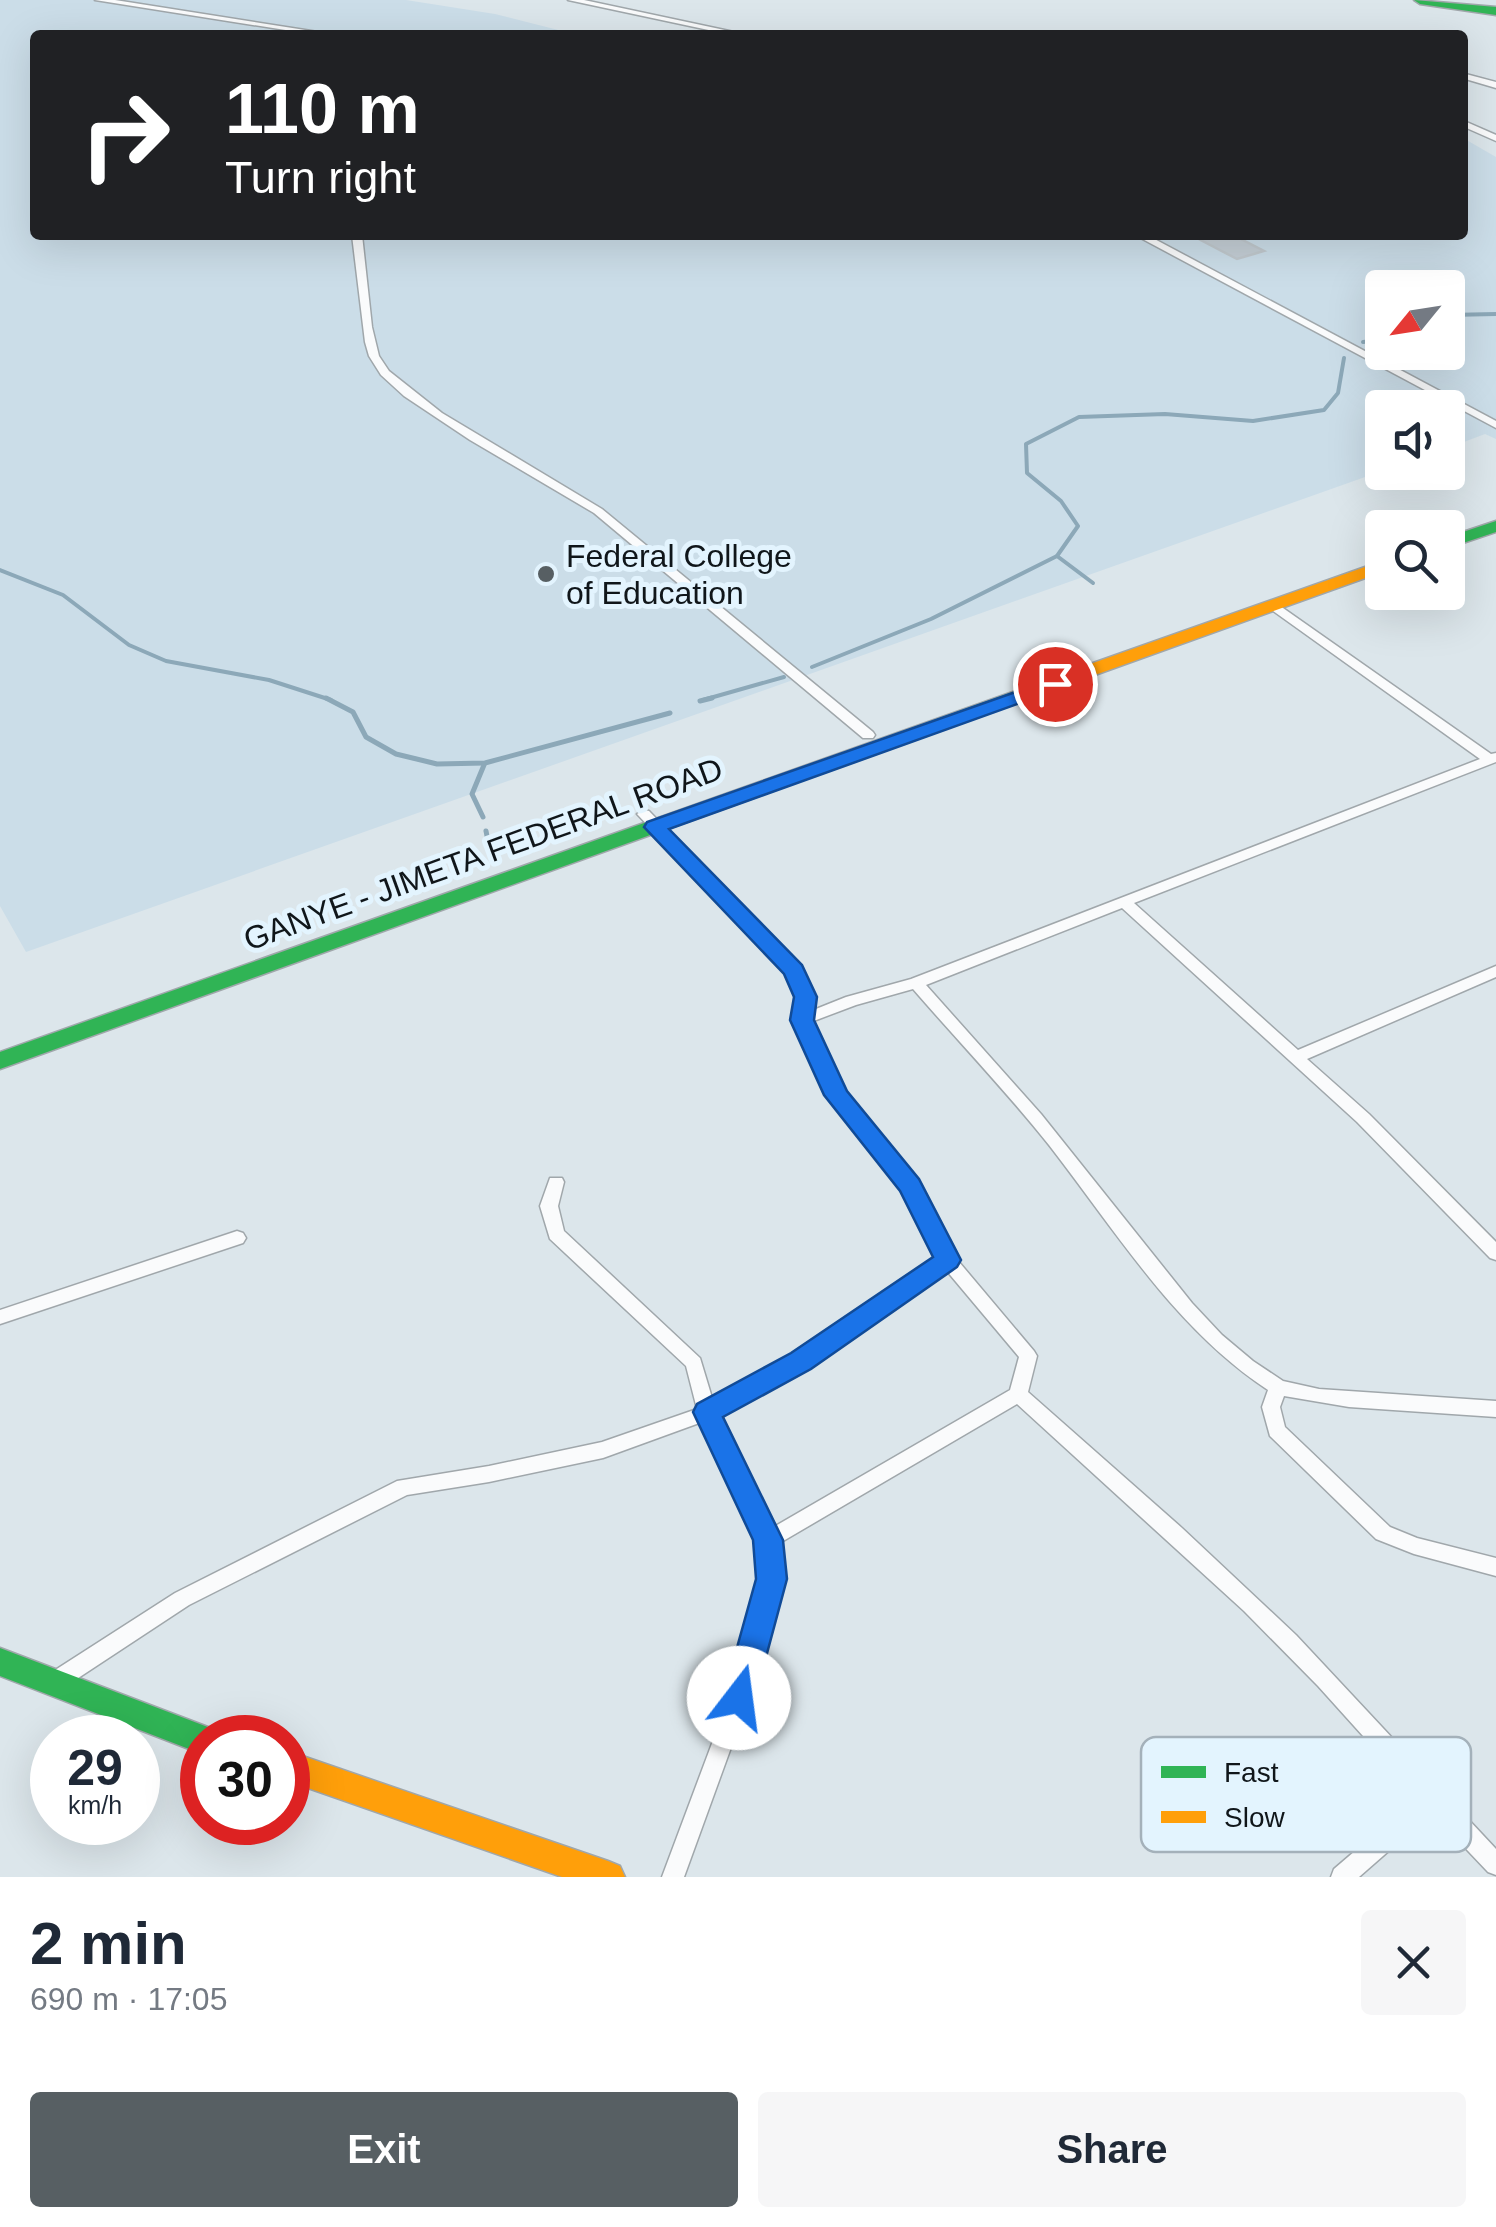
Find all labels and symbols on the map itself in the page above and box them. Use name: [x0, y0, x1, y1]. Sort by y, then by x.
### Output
north arrow: [1365, 270, 1465, 370]
place label: Federal College of Education: [566, 538, 792, 611]
marker: Federal College of Education: [535, 563, 557, 585]
pin: [1013, 642, 1098, 727]
street label: GANYE - JIMETA FEDERAL ROAD: [239, 750, 727, 958]
position arrow: [687, 1646, 791, 1750]
speed limit sign: 30: [180, 1715, 310, 1845]
legend: [1141, 1737, 1471, 1852]
text: Fast: [1224, 1757, 1279, 1788]
text: Slow: [1224, 1802, 1285, 1833]

